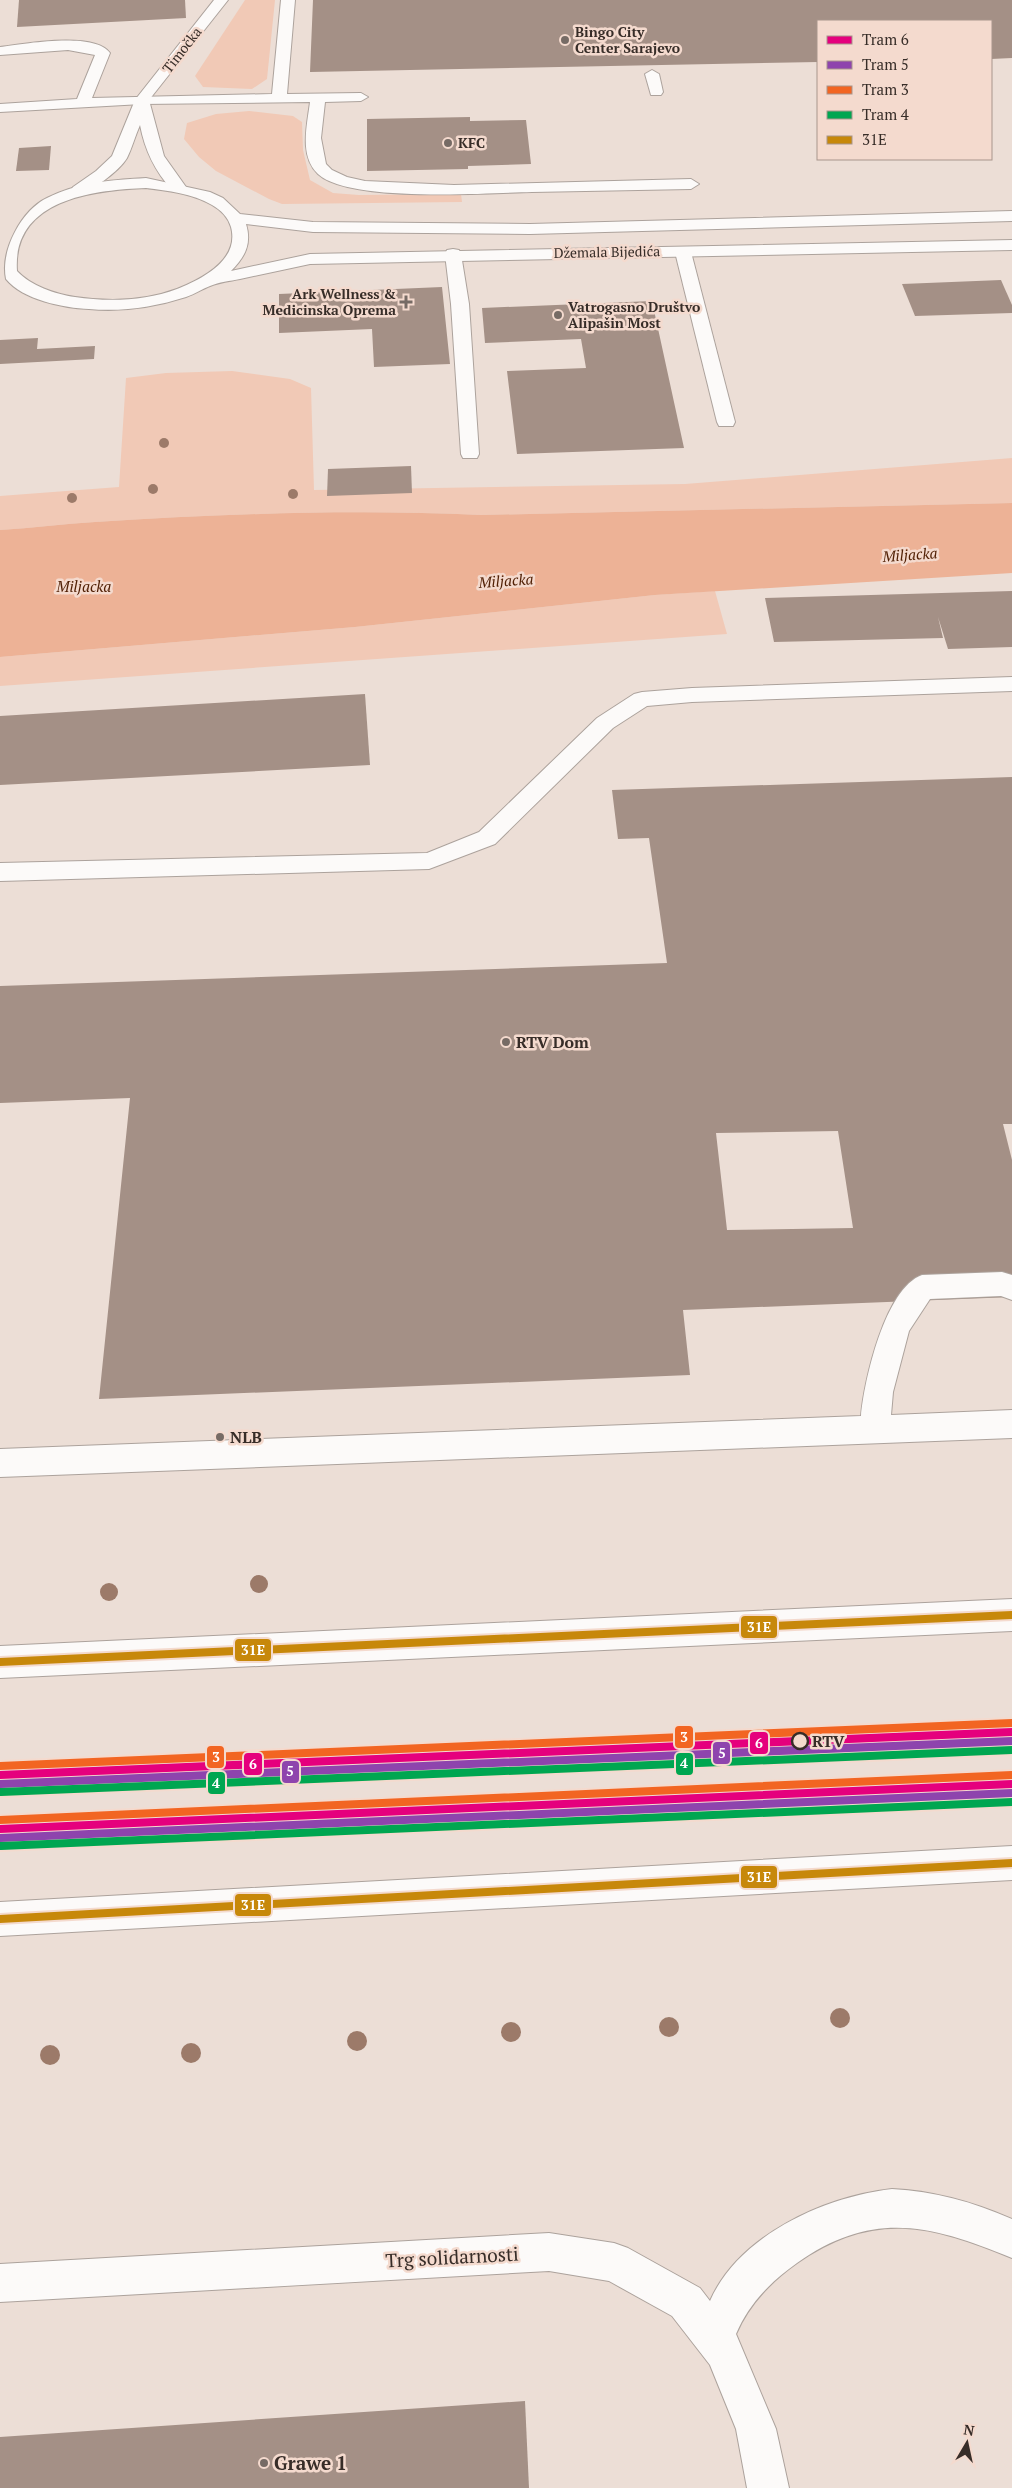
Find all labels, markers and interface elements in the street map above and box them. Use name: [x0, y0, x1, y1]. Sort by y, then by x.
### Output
legend: [817, 20, 992, 160]
place label: Bingo City Center Sarajevo: [575, 22, 680, 57]
street label: Timočka: [158, 23, 206, 77]
text: Tram 6: [862, 29, 909, 49]
marker: Bingo City Center Sarajevo: [559, 34, 571, 46]
text: Tram 5: [862, 54, 909, 74]
text: Tram 3: [862, 79, 909, 99]
text: Tram 4: [862, 104, 909, 124]
text: 31E: [862, 129, 887, 149]
place label: KFC: [458, 133, 485, 152]
marker: KFC: [442, 137, 454, 149]
street label: Džemala Bijedića: [553, 241, 660, 262]
place label: Ark Wellness & Medicinska Oprema: [263, 284, 396, 319]
marker: Ark Wellness & Medicinska Oprema: [400, 296, 412, 308]
place label: Vatrogasno Društvo Alipašin Most: [568, 297, 700, 332]
marker: Vatrogasno Društvo Alipašin Most: [552, 309, 564, 321]
water label: Miljacka: [881, 542, 938, 566]
water label: Miljacka: [477, 568, 534, 592]
water label: Miljacka: [56, 576, 111, 596]
place label: RTV Dom: [516, 1031, 589, 1053]
marker: RTV Dom: [500, 1036, 512, 1048]
place label: NLB: [230, 1426, 262, 1448]
marker: NLB: [214, 1431, 226, 1443]
line badge: 31E: [740, 1615, 778, 1639]
text: 31E: [747, 1617, 771, 1636]
line badge: 31E: [234, 1638, 272, 1662]
text: 31E: [241, 1640, 265, 1659]
line badge: 3: [674, 1725, 694, 1749]
text: 3: [680, 1727, 688, 1746]
place label: RTV: [812, 1730, 845, 1752]
line badge: 6: [749, 1731, 769, 1755]
marker: RTV: [791, 1732, 809, 1750]
text: 6: [755, 1733, 763, 1752]
line badge: 5: [712, 1741, 731, 1765]
text: 5: [718, 1743, 726, 1762]
line badge: 3: [206, 1745, 225, 1769]
text: 3: [212, 1747, 220, 1766]
line badge: 6: [243, 1752, 263, 1776]
line badge: 4: [675, 1752, 694, 1776]
text: 4: [680, 1753, 688, 1772]
text: 6: [249, 1754, 257, 1773]
line badge: 5: [281, 1760, 300, 1784]
text: 5: [286, 1761, 294, 1780]
line badge: 4: [207, 1771, 226, 1795]
text: 4: [212, 1773, 220, 1792]
line badge: 31E: [740, 1865, 778, 1889]
text: 31E: [747, 1867, 771, 1886]
line badge: 31E: [234, 1893, 272, 1917]
text: 31E: [241, 1895, 265, 1914]
street label: Trg solidarnosti: [385, 2241, 519, 2272]
north arrow: [942, 2418, 992, 2468]
text: N: [962, 2419, 976, 2440]
place label: Grawe 1: [274, 2450, 347, 2475]
marker: Grawe 1: [258, 2457, 270, 2469]

